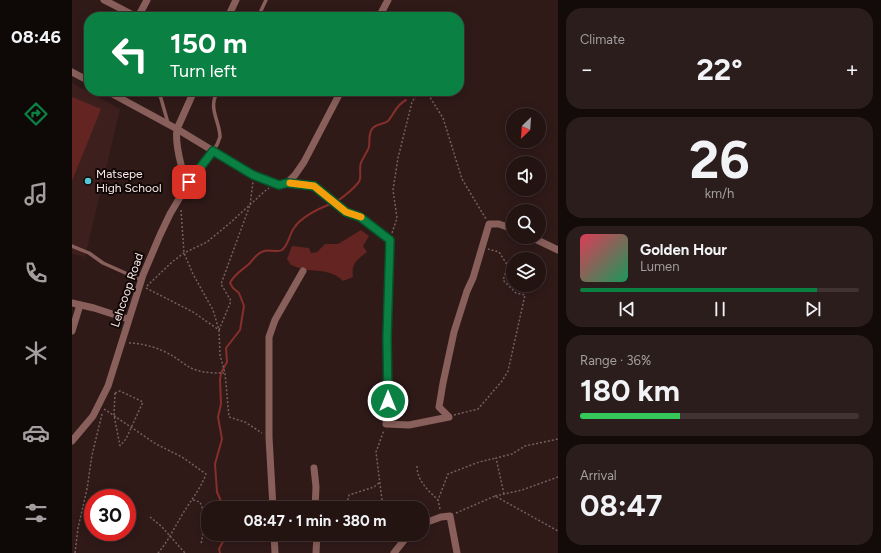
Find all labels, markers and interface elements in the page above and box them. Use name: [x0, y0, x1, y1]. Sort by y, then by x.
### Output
text: 08:46: [11, 26, 61, 48]
text: 150 m: [170, 26, 247, 60]
icon: left: [104, 28, 156, 80]
text: Climate: [580, 32, 625, 47]
text: 22°: [696, 51, 743, 88]
text: −: [580, 56, 594, 83]
text: +: [845, 56, 859, 83]
text: Turn left: [170, 60, 237, 82]
icon: directions: [22, 100, 50, 128]
north arrow: [506, 108, 546, 148]
map controls: [506, 108, 546, 292]
text: 26: [689, 129, 750, 191]
button: sound: [506, 156, 546, 196]
pin: [172, 165, 206, 199]
place label: Matsepe High School: [96, 167, 162, 195]
icon: arrive: [178, 171, 200, 193]
marker: Matsepe High School: [83, 176, 93, 186]
icon: music: [22, 180, 50, 208]
text: km/h: [705, 186, 734, 201]
button: search: [506, 204, 546, 244]
text: Golden Hour: [640, 241, 727, 259]
street label: Lehcoop Road: [108, 251, 146, 329]
button: layers: [506, 252, 546, 292]
icon: phone: [22, 259, 50, 287]
text: Lumen: [640, 259, 679, 274]
icon: previous: [616, 298, 638, 320]
icon: pause: [709, 298, 731, 320]
icon: next: [802, 298, 824, 320]
icon: climate: [22, 339, 50, 367]
text: Range · 36%: [580, 353, 651, 368]
text: 180 km: [580, 372, 680, 409]
position arrow: [367, 380, 409, 422]
icon: car: [22, 419, 50, 447]
text: Arrival: [580, 468, 617, 483]
text: 08:47: [580, 487, 663, 524]
speed limit sign: 30: [84, 489, 136, 541]
icon: filters: [22, 499, 50, 527]
text: 08:47 · 1 min · 380 m: [244, 512, 386, 530]

